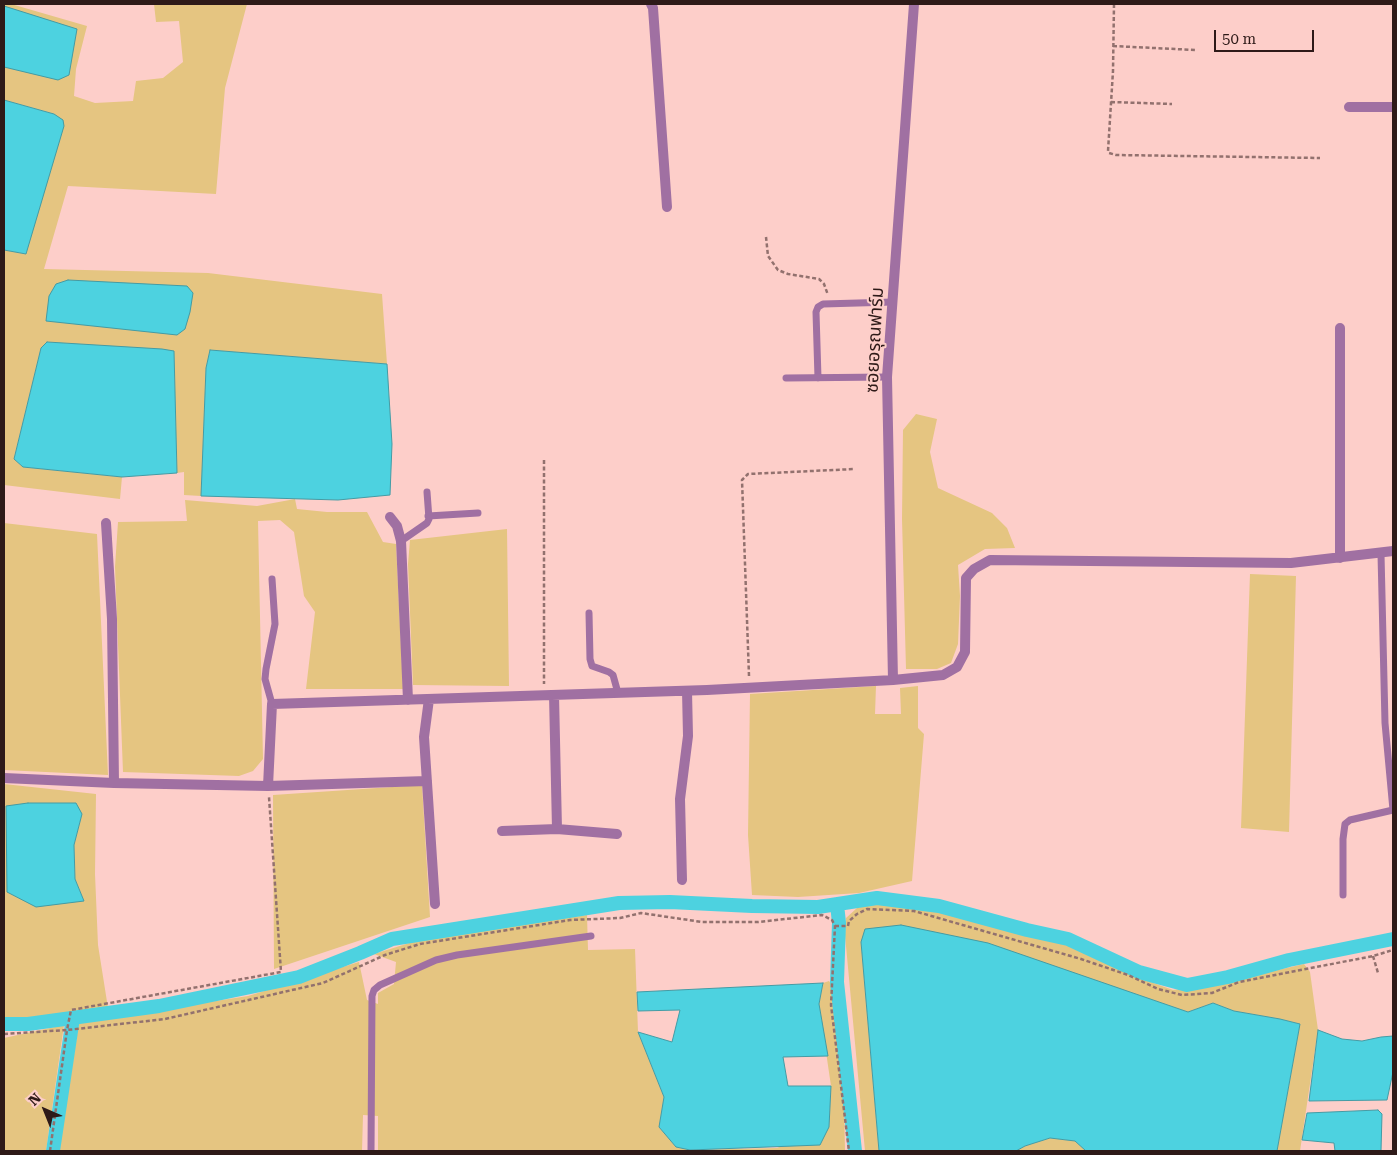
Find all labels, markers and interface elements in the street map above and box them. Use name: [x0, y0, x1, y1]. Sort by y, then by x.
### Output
scale bar: [1217, 20, 1317, 52]
text: 50 m: [1222, 30, 1256, 48]
street label: ซอยอรุณฟาร์ม: [861, 287, 889, 393]
north arrow: [20, 1085, 70, 1135]
text: N: [25, 1090, 44, 1109]

